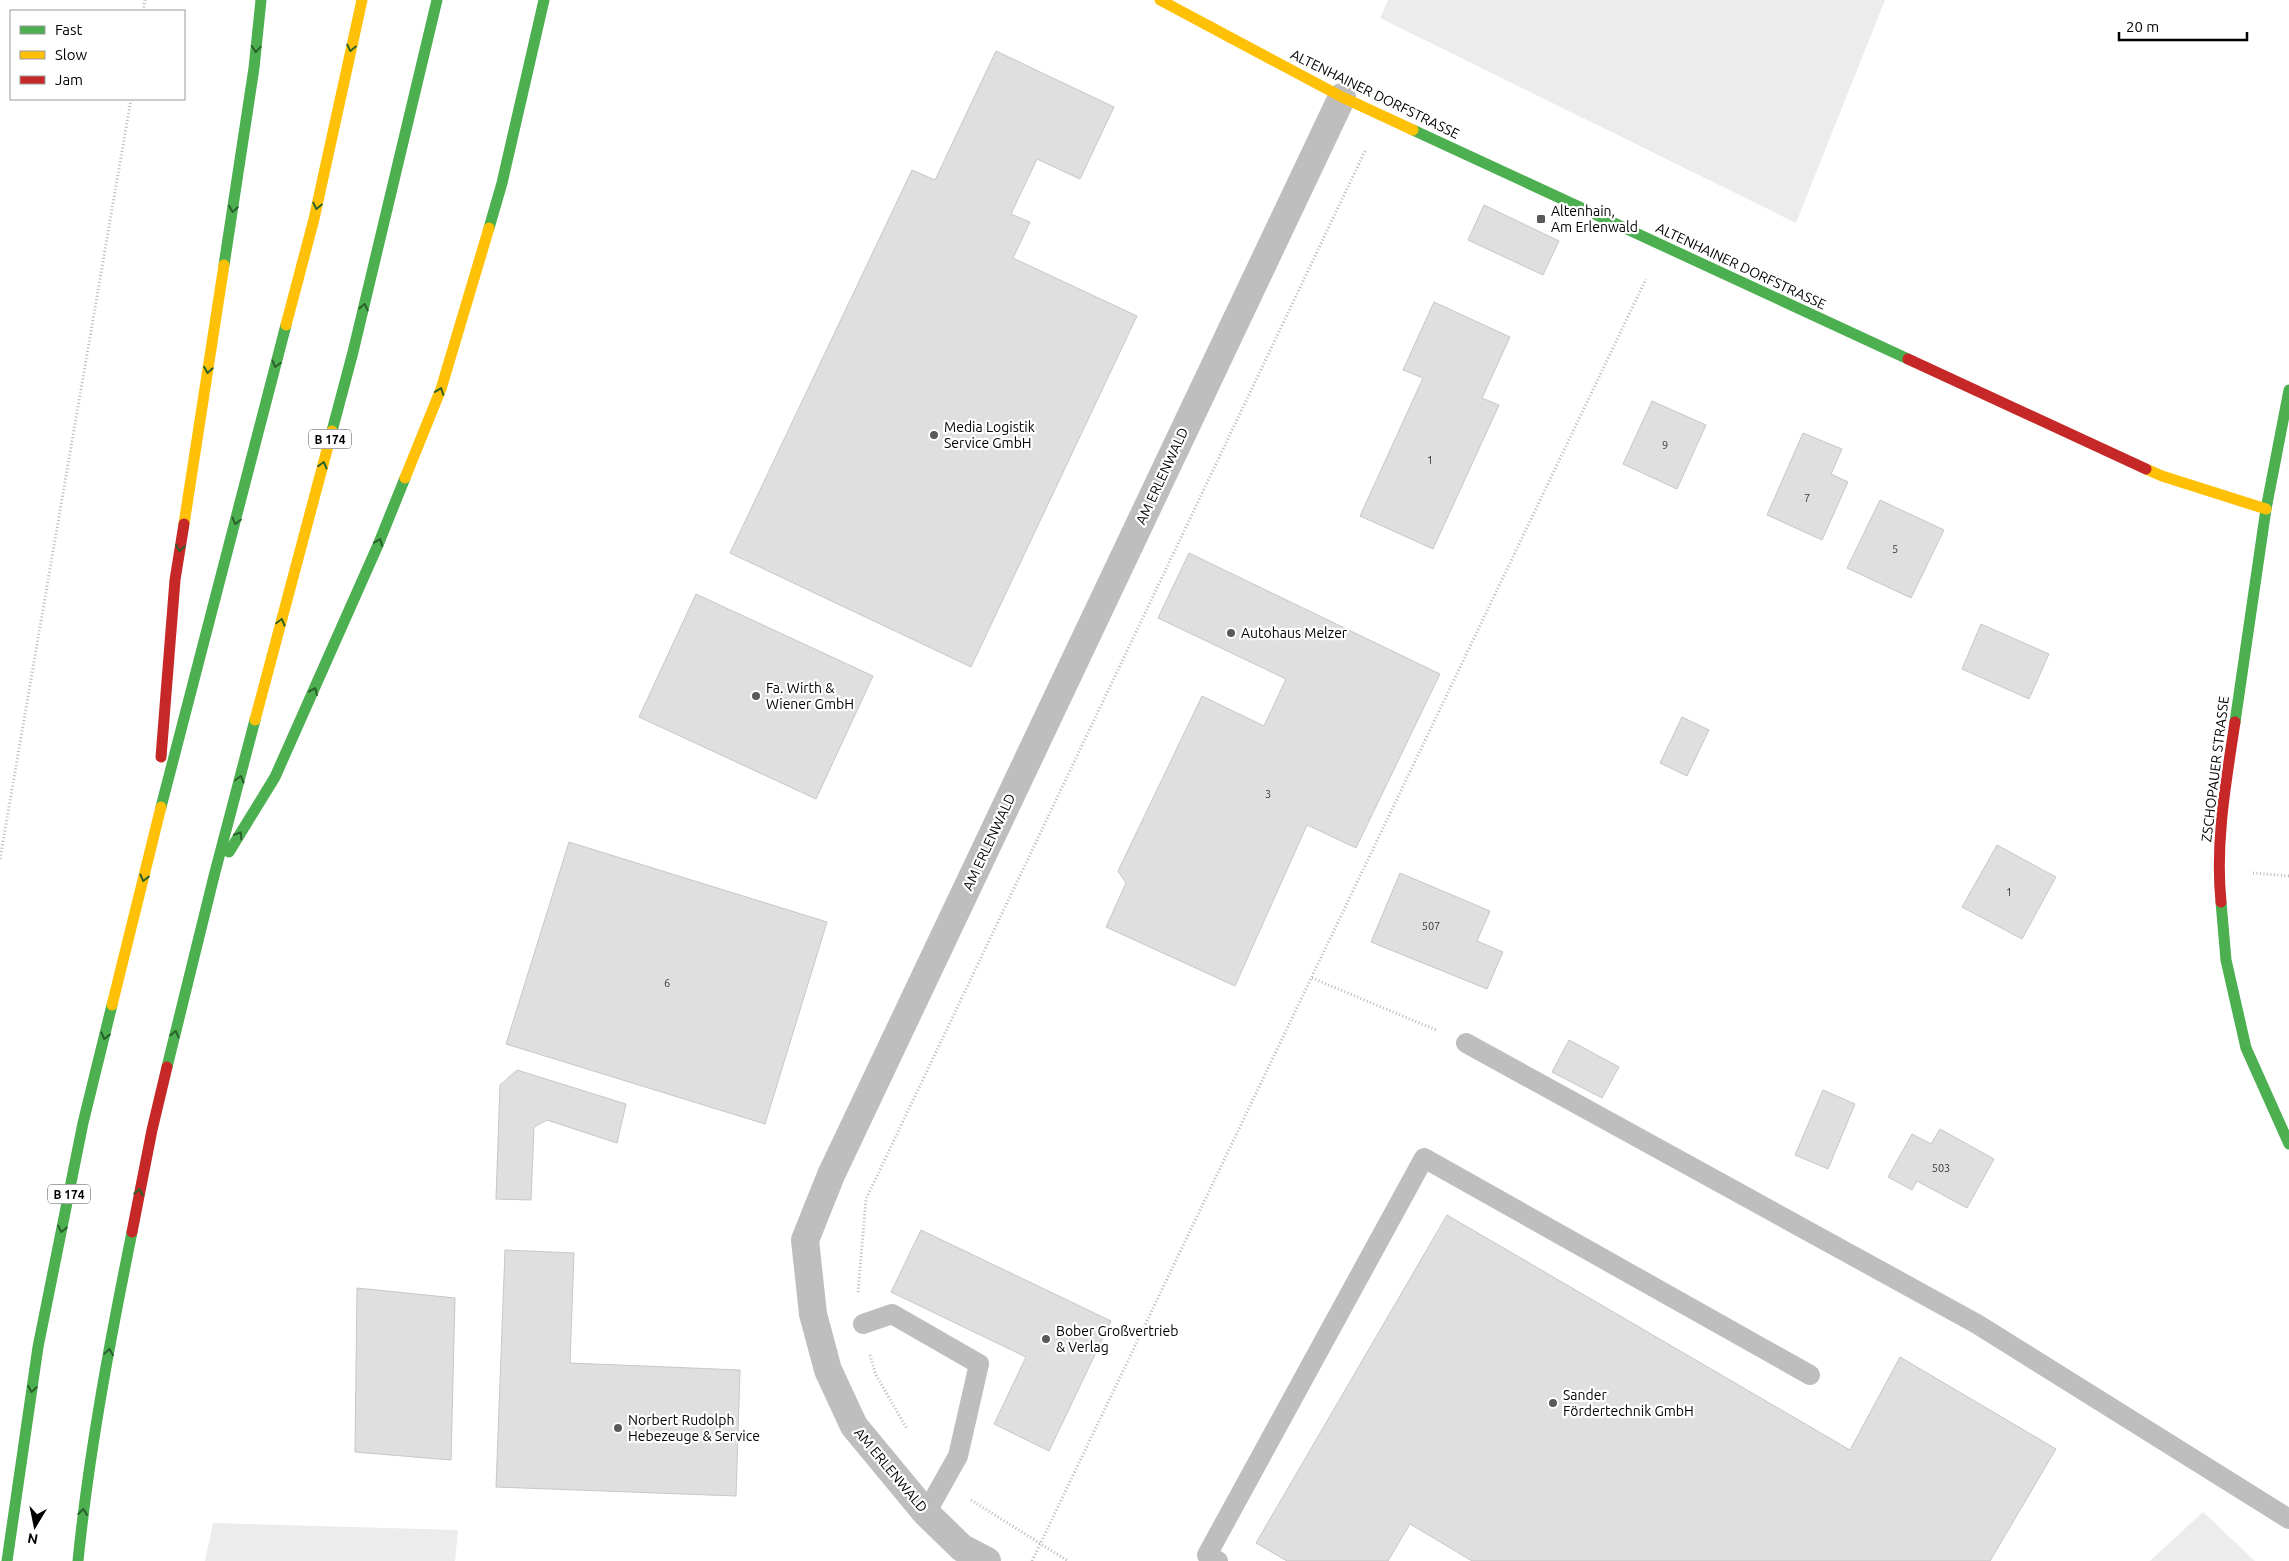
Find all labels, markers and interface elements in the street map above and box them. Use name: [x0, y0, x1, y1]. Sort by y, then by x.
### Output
legend: [10, 10, 185, 100]
scale bar: [2119, 10, 2246, 42]
text: 20 m: [2126, 18, 2159, 35]
text: Fast: [55, 21, 83, 38]
one-way arrow: [346, 43, 357, 52]
one-way arrow: [251, 45, 262, 53]
text: Slow: [55, 46, 88, 63]
street label: ALTENHAINER DORFSTRASSE: [1288, 46, 1462, 142]
text: Jam: [55, 71, 83, 88]
one-way arrow: [312, 202, 323, 211]
place label: Altenhain, Am Erlenwald: [1551, 203, 1638, 235]
one-way arrow: [228, 205, 238, 214]
marker: Altenhain, Am Erlenwald: [1535, 213, 1547, 225]
street label: ALTENHAINER DORFSTRASSE: [1653, 220, 1829, 313]
one-way arrow: [358, 303, 369, 312]
one-way arrow: [272, 359, 282, 367]
one-way arrow: [203, 366, 213, 374]
one-way arrow: [434, 388, 444, 396]
place label: Media Logistik Service GmbH: [944, 419, 1035, 451]
street label: AM ERLENWALD: [1133, 425, 1191, 527]
road number: B 174: [309, 429, 351, 448]
marker: Media Logistik Service GmbH: [928, 429, 940, 441]
house number: 9: [1662, 439, 1668, 451]
house number: 1: [1427, 454, 1433, 466]
one-way arrow: [318, 461, 328, 469]
house number: 7: [1804, 492, 1810, 504]
one-way arrow: [231, 517, 241, 525]
one-way arrow: [373, 538, 384, 547]
one-way arrow: [176, 543, 186, 552]
house number: 5: [1892, 543, 1898, 555]
one-way arrow: [276, 618, 286, 626]
place label: Autohaus Melzer: [1241, 625, 1348, 641]
marker: Autohaus Melzer: [1225, 627, 1237, 639]
place label: Fa. Wirth & Wiener GmbH: [766, 680, 854, 712]
one-way arrow: [307, 687, 318, 696]
marker: Fa. Wirth & Wiener GmbH: [750, 690, 762, 702]
street label: ZSCHOPAUER STRASSE: [2198, 695, 2232, 843]
one-way arrow: [234, 775, 244, 783]
house number: 3: [1265, 788, 1271, 800]
street label: AM ERLENWALD: [960, 791, 1018, 893]
one-way arrow: [233, 831, 243, 840]
one-way arrow: [139, 874, 149, 882]
house number: 1: [2006, 886, 2012, 898]
house number: 507: [1422, 920, 1440, 932]
house number: 6: [664, 977, 670, 989]
one-way arrow: [169, 1029, 180, 1038]
one-way arrow: [100, 1032, 111, 1041]
house number: 503: [1932, 1162, 1950, 1174]
road number: B 174: [48, 1184, 90, 1204]
one-way arrow: [134, 1188, 144, 1197]
one-way arrow: [57, 1225, 68, 1233]
place label: Bober Großvertrieb & Verlag: [1056, 1323, 1178, 1355]
marker: Bober Großvertrieb & Verlag: [1040, 1333, 1052, 1345]
one-way arrow: [104, 1348, 114, 1356]
one-way arrow: [27, 1385, 38, 1393]
place label: Sander Fördertechnik GmbH: [1563, 1387, 1694, 1419]
marker: Sander Fördertechnik GmbH: [1547, 1397, 1559, 1409]
place label: Norbert Rudolph Hebezeuge & Service: [628, 1412, 760, 1444]
marker: Norbert Rudolph Hebezeuge & Service: [612, 1422, 624, 1434]
street label: AM ERLENWALD: [851, 1425, 931, 1515]
north arrow: [10, 1501, 60, 1551]
one-way arrow: [77, 1508, 88, 1516]
text: N: [26, 1530, 39, 1548]

